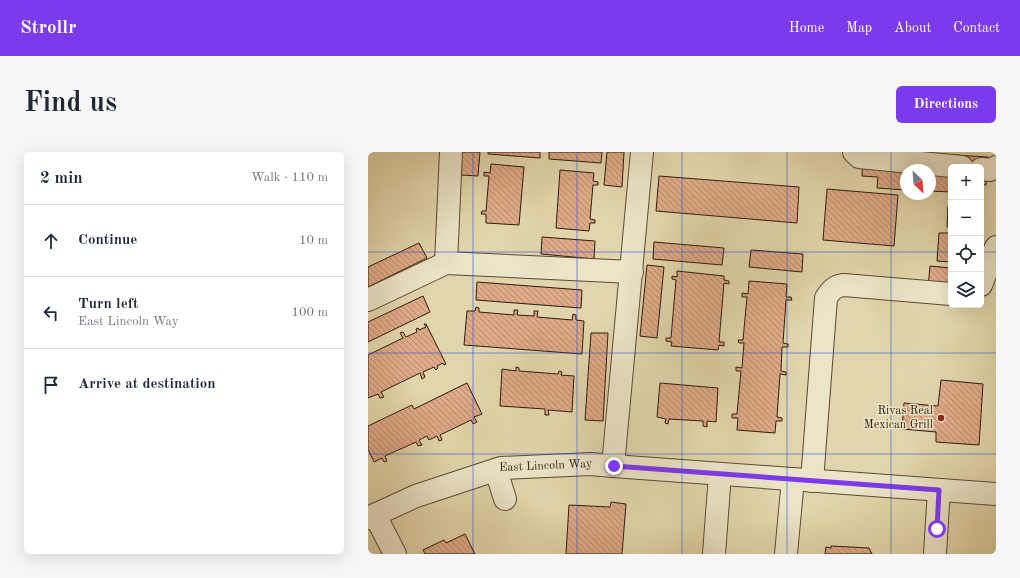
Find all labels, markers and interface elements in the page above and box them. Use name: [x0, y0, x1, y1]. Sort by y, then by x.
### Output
text: Strollr: [20, 19, 76, 38]
text: Home: [789, 21, 824, 35]
text: Map: [846, 21, 872, 35]
text: About: [894, 21, 931, 35]
text: Contact: [953, 21, 1000, 35]
button: Directions: [896, 86, 996, 123]
text: Find us: [24, 90, 117, 118]
north arrow: [900, 164, 936, 200]
map controls: [948, 164, 984, 308]
button: +: [948, 164, 984, 200]
text: 2 min: [40, 170, 83, 187]
text: Walk · 110 m: [251, 171, 328, 184]
button: −: [948, 200, 984, 236]
icon: ahead: [40, 230, 62, 252]
text: Continue: [78, 233, 137, 248]
text: 10 m: [299, 234, 328, 247]
button: locate: [948, 236, 984, 272]
button: layers: [948, 272, 984, 308]
text: Turn left: [78, 297, 138, 312]
icon: left: [40, 302, 62, 324]
text: 100 m: [291, 306, 328, 319]
text: East Lincoln Way: [78, 315, 179, 328]
icon: arrive: [40, 374, 62, 396]
text: Arrive at destination: [78, 377, 216, 392]
place label: Rivas Real Mexican Grill: [864, 405, 933, 431]
marker: Rivas Real Mexican Grill: [936, 413, 946, 423]
route end: [605, 457, 623, 475]
street label: East Lincoln Way: [499, 458, 593, 474]
route start: [928, 520, 946, 538]

